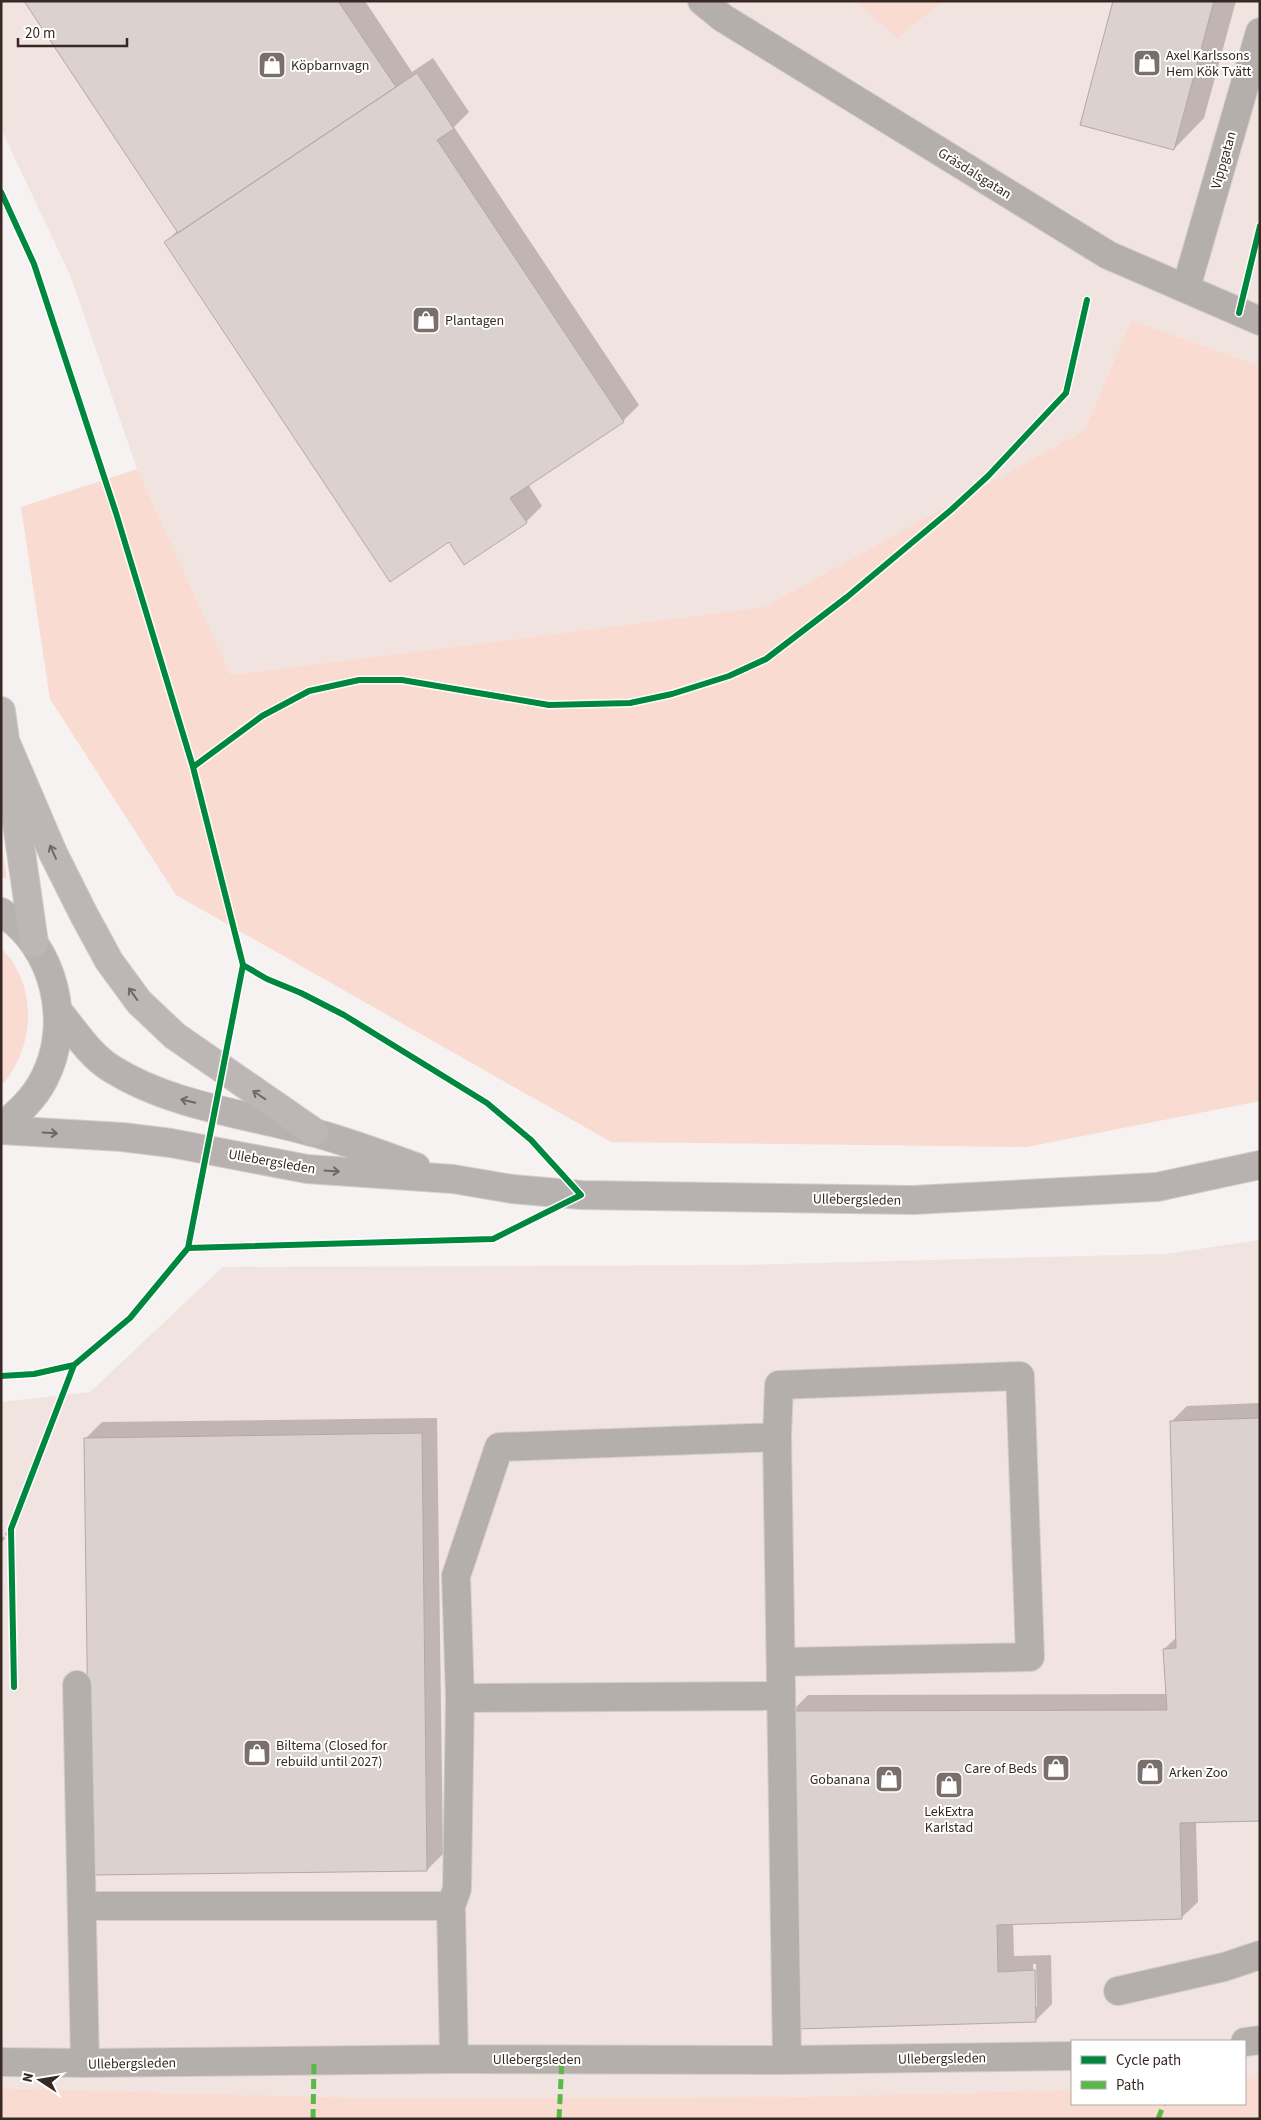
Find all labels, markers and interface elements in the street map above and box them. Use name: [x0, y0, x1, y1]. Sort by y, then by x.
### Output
scale bar: [18, 15, 126, 47]
text: 20 m: [25, 23, 55, 44]
place label: Axel Karlssons Hem Kök Tvätt: [1166, 46, 1251, 82]
shop icon: Axel Karlssons Hem Kök Tvätt: [1132, 48, 1162, 78]
shop icon: Köpbarnvagn: [257, 50, 287, 80]
place label: Köpbarnvagn: [291, 56, 370, 76]
street label: Vippgatan: [1206, 129, 1242, 191]
street label: Gräsdalsgatan: [934, 143, 1015, 204]
shop icon: Plantagen: [411, 305, 441, 335]
place label: Plantagen: [445, 311, 504, 331]
one-way arrow: [48, 845, 58, 860]
one-way arrow: [127, 988, 138, 1001]
one-way arrow: [252, 1090, 266, 1100]
one-way arrow: [181, 1096, 197, 1105]
one-way arrow: [42, 1128, 58, 1137]
street label: Ullebergsleden: [227, 1144, 317, 1180]
one-way arrow: [324, 1166, 340, 1175]
street label: Ullebergsleden: [813, 1189, 901, 1211]
place label: Biltema (Closed for rebuild until 2027): [276, 1736, 387, 1772]
shop icon: Biltema (Closed for rebuild until 2027): [242, 1738, 272, 1768]
shop icon: Care of Beds: [1041, 1753, 1071, 1783]
shop icon: Arken Zoo: [1135, 1757, 1165, 1787]
place label: Care of Beds: [964, 1759, 1037, 1779]
place label: Arken Zoo: [1169, 1763, 1228, 1783]
shop icon: Gobanana: [874, 1764, 904, 1794]
place label: Gobanana: [810, 1770, 870, 1790]
shop icon: LekExtra Karlstad: [934, 1770, 964, 1800]
place label: LekExtra Karlstad: [924, 1802, 974, 1838]
legend: [1071, 2040, 1246, 2105]
street label: Ullebergsleden: [898, 2048, 986, 2070]
street label: Ullebergsleden: [493, 2050, 581, 2070]
text: Cycle path: [1116, 2050, 1181, 2071]
street label: Ullebergsleden: [88, 2053, 176, 2075]
north arrow: [15, 2055, 65, 2105]
text: N: [18, 2071, 39, 2084]
text: Path: [1116, 2075, 1144, 2096]

